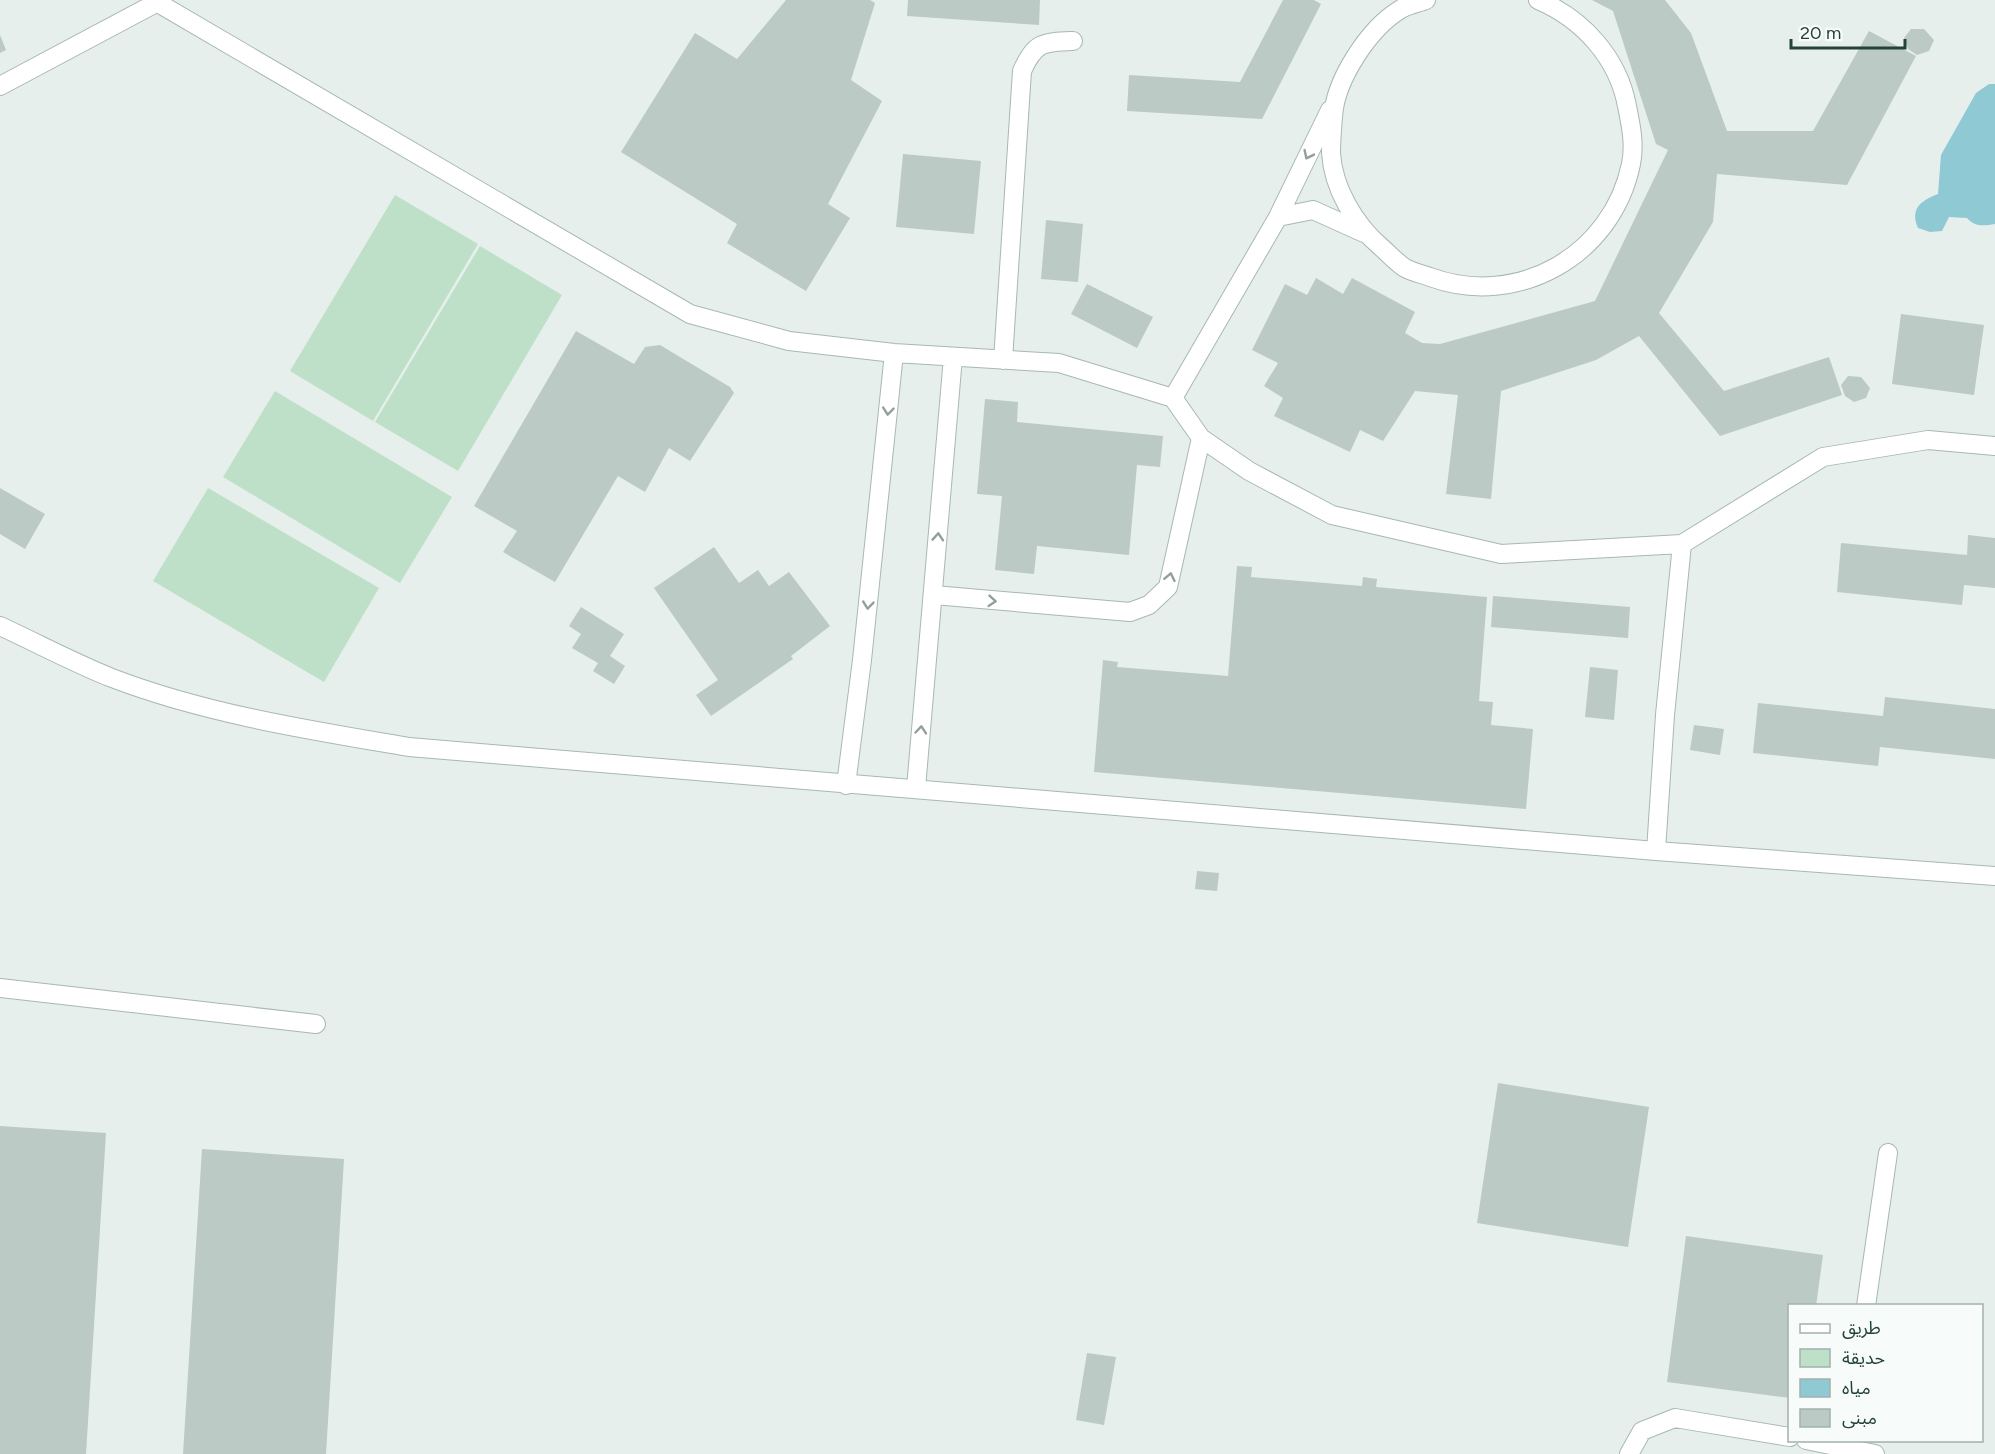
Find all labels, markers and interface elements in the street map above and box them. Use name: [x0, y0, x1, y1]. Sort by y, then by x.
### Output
scale bar: [1791, 12, 1905, 50]
text: 20 m: [1800, 22, 1841, 44]
one-way arrow: [1304, 148, 1316, 159]
one-way arrow: [882, 406, 895, 415]
one-way arrow: [931, 532, 944, 541]
one-way arrow: [1163, 572, 1176, 582]
one-way arrow: [987, 594, 996, 607]
one-way arrow: [862, 600, 874, 609]
one-way arrow: [914, 725, 927, 734]
legend: [1788, 1304, 1983, 1442]
text: طريق: [1842, 1317, 1881, 1339]
text: حديقة: [1842, 1347, 1885, 1369]
text: مياه: [1842, 1377, 1871, 1399]
text: مبنى: [1842, 1407, 1877, 1429]

